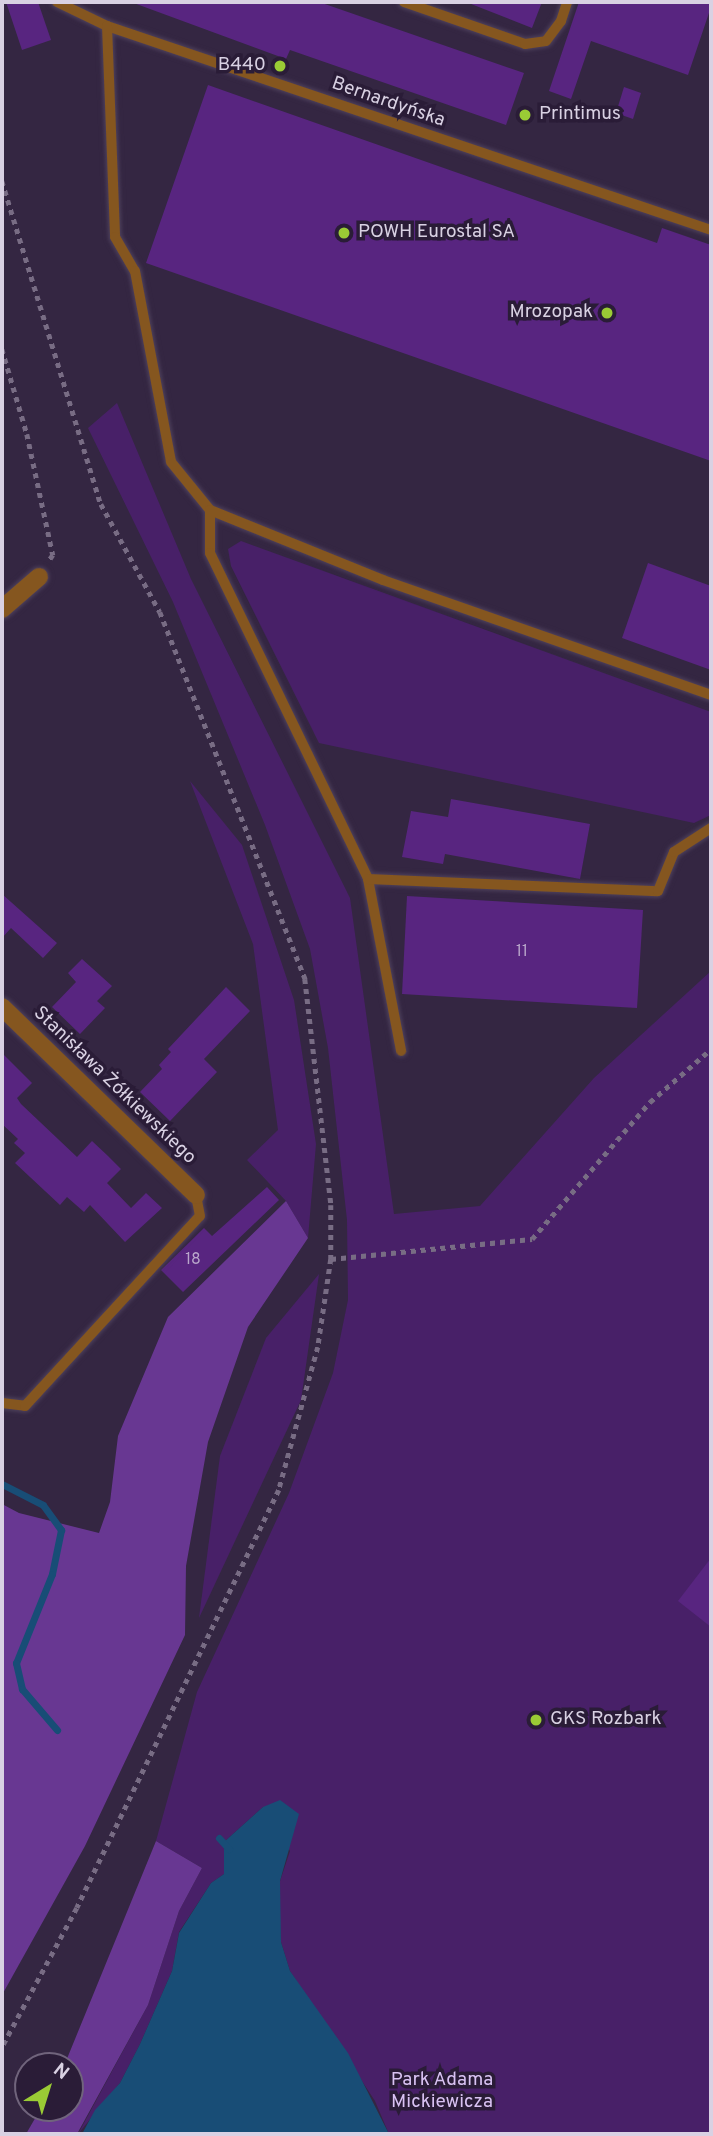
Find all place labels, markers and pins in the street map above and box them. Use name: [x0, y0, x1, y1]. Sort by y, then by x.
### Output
place label: B440: [218, 55, 266, 77]
marker: B440: [272, 58, 288, 74]
place label: Printimus: [539, 104, 621, 126]
marker: Printimus: [517, 107, 533, 123]
place label: POWH Eurostal SA: [358, 222, 515, 244]
marker: POWH Eurostal SA: [336, 225, 352, 241]
place label: Mrozopak: [509, 302, 593, 324]
marker: Mrozopak: [599, 305, 615, 321]
place label: GKS Rozbark: [550, 1709, 662, 1731]
marker: GKS Rozbark: [528, 1712, 544, 1728]

